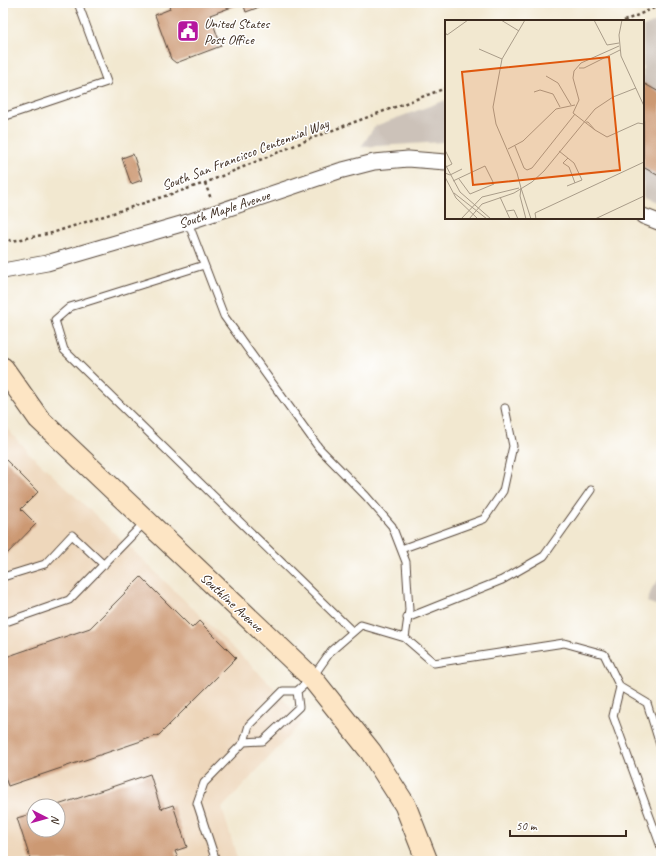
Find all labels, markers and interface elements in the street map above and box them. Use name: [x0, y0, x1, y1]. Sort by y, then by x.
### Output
place label: United States Post Office: [204, 15, 270, 48]
public building icon: United States Post Office: [175, 18, 201, 44]
inset map: [445, 20, 644, 219]
street label: South San Francisco Centennial Way: [159, 114, 332, 194]
street label: South Maple Avenue: [176, 186, 273, 232]
street label: Southline Avenue: [197, 569, 267, 637]
north arrow: [26, 798, 66, 838]
scale bar: [510, 812, 626, 838]
text: N: [48, 815, 63, 825]
text: 50 m: [516, 818, 538, 834]

